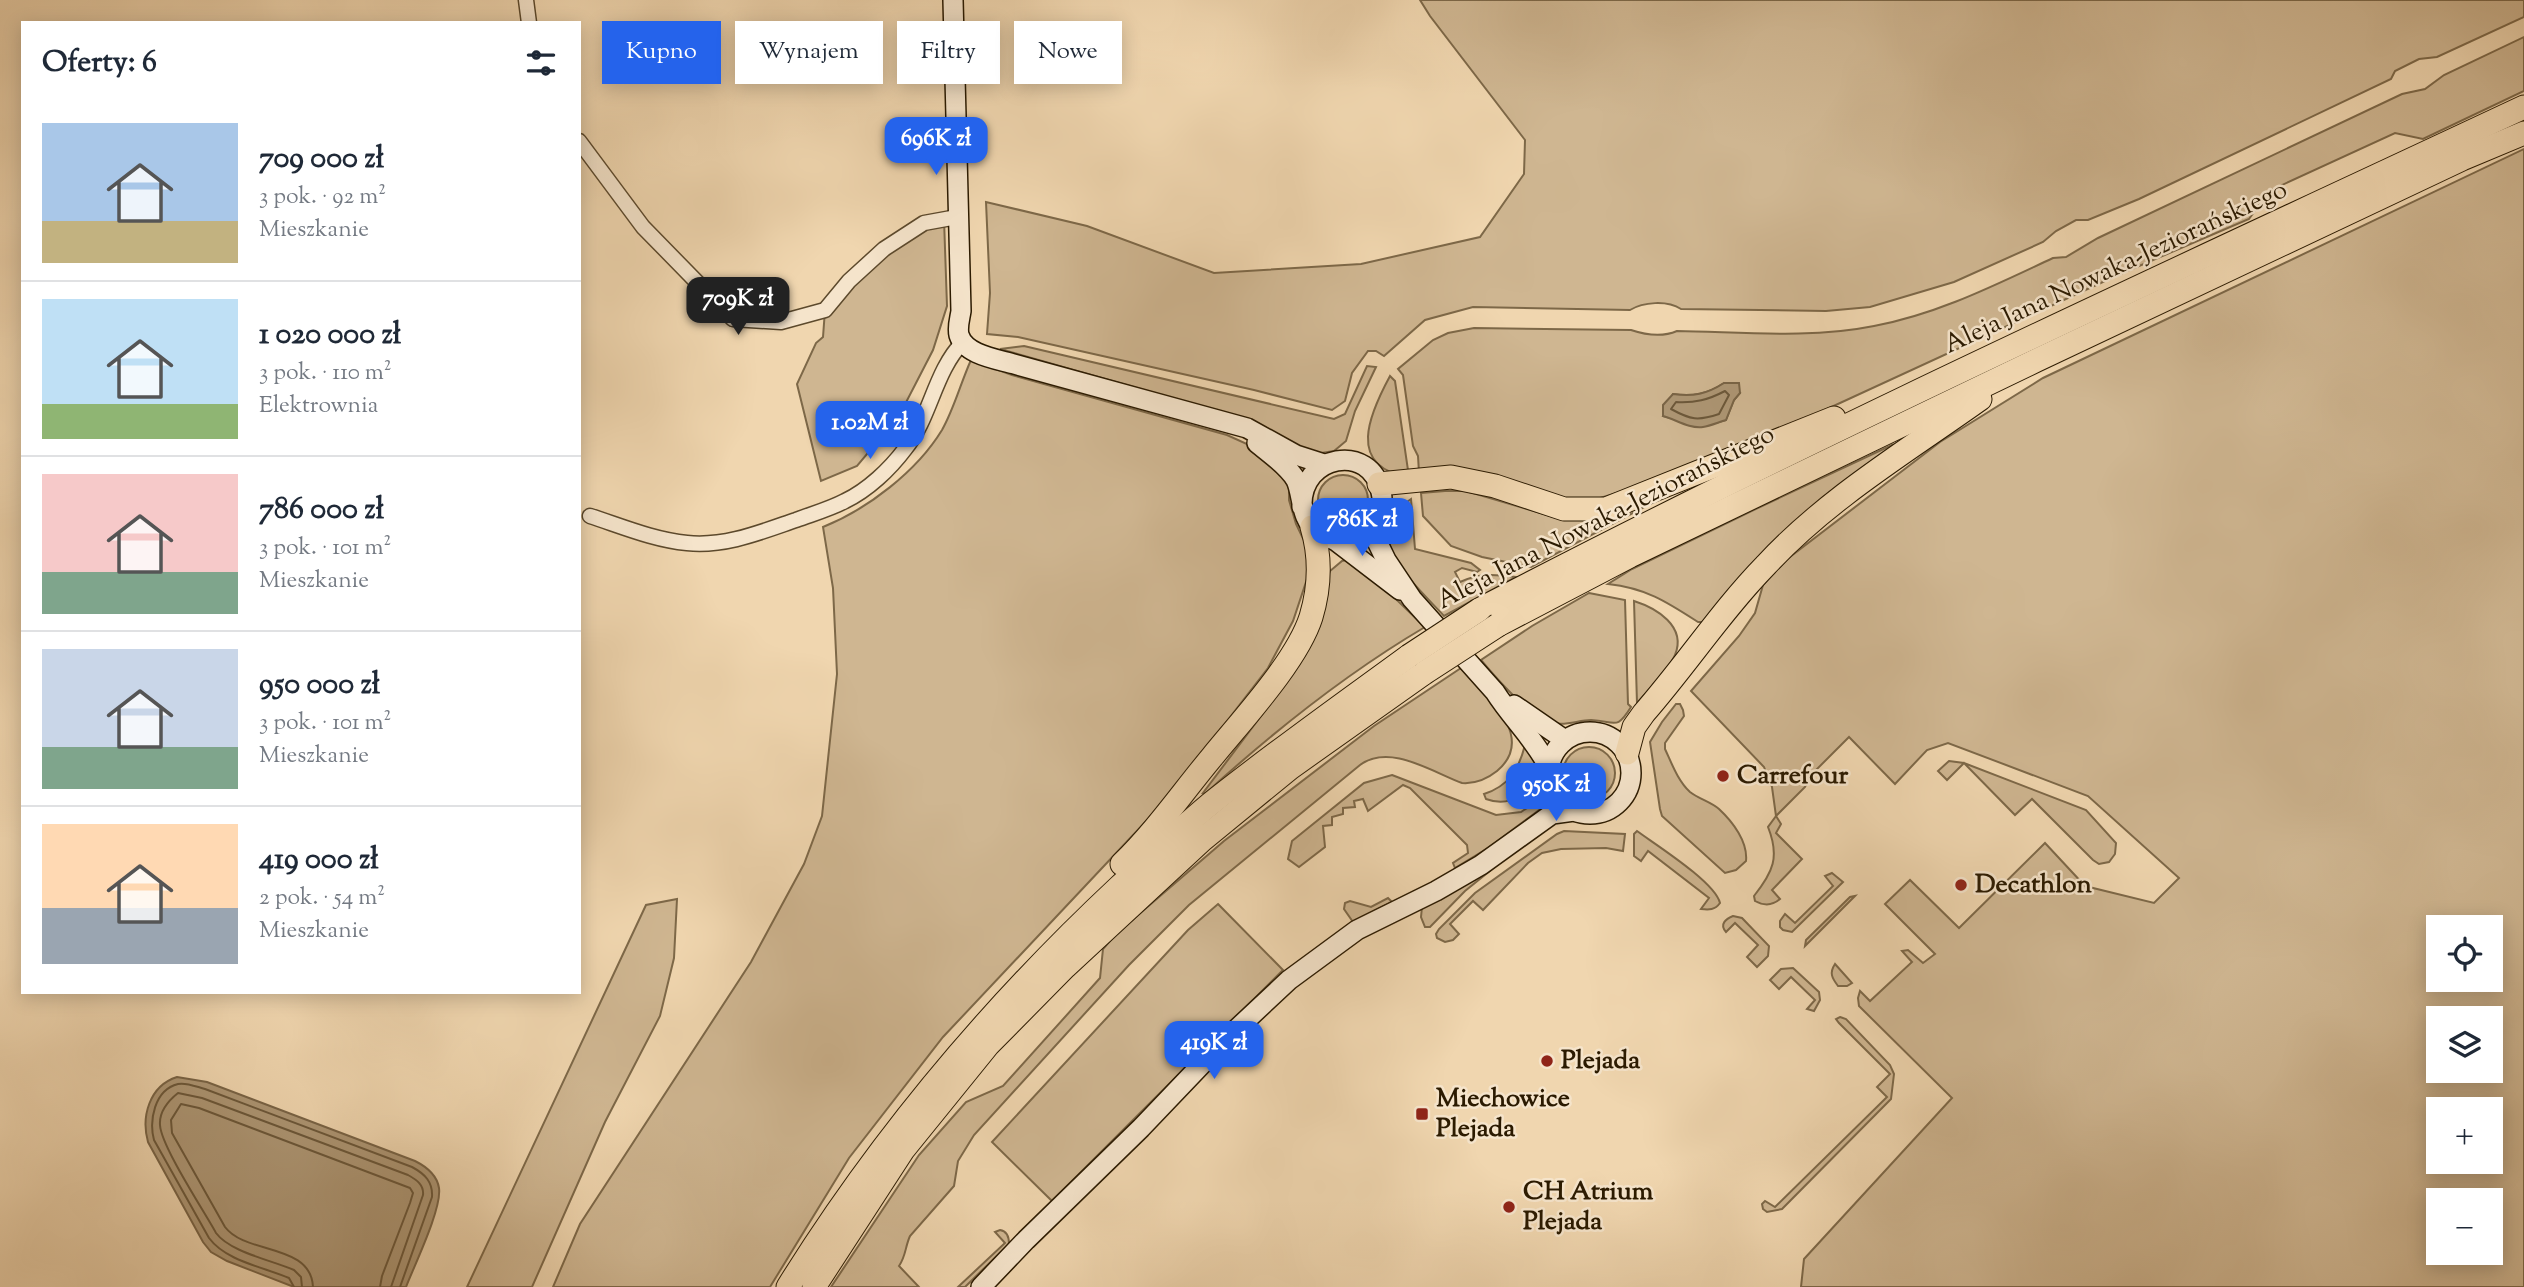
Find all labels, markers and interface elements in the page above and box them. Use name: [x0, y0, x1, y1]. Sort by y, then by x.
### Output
chip: Kupno: [602, 21, 721, 84]
chip: Wynajem: [735, 21, 883, 84]
chip: Filtry: [897, 21, 1000, 84]
chip: Nowe: [1014, 21, 1122, 84]
text: Oferty: 6: [42, 42, 157, 85]
icon: filters: [522, 44, 560, 82]
pin: 696K zł: [871, 118, 1001, 177]
text: 696K zł: [901, 123, 971, 156]
text: 709 000 zł: [259, 138, 384, 181]
icon: home: [98, 151, 182, 235]
street label: Aleja Jana Nowaka-Jeziorańskiego: [1938, 172, 2294, 364]
text: 3 pok. · 92 m²: [259, 181, 386, 214]
text: Mieszkanie: [259, 214, 369, 247]
pin: 709K zł: [673, 278, 803, 337]
text: 709K zł: [702, 283, 774, 316]
text: 1 020 000 zł: [259, 314, 401, 357]
icon: home: [98, 327, 182, 411]
text: 3 pok. · 110 m²: [259, 357, 392, 390]
text: Elektrownia: [259, 390, 378, 423]
pin: 1.02M zł: [798, 402, 942, 461]
text: 1.02M zł: [832, 407, 908, 440]
street label: Aleja Jana Nowaka-Jeziorańskiego: [1431, 416, 1781, 620]
text: 786 000 zł: [259, 489, 384, 532]
pin: 786K zł: [1297, 498, 1427, 558]
icon: home: [98, 502, 182, 586]
text: 786K zł: [1326, 504, 1398, 537]
text: 3 pok. · 101 m²: [259, 532, 391, 565]
text: Mieszkanie: [259, 565, 369, 598]
text: 950 000 zł: [259, 664, 380, 707]
icon: home: [98, 677, 182, 761]
text: 3 pok. · 101 m²: [259, 707, 391, 740]
text: Mieszkanie: [259, 740, 369, 773]
place label: Carrefour: [1737, 758, 1848, 795]
pin: 950K zł: [1491, 764, 1621, 823]
marker: Carrefour: [1715, 768, 1731, 784]
text: 950K zł: [1522, 769, 1590, 802]
text: 419 000 zł: [259, 839, 379, 882]
icon: home: [98, 852, 182, 936]
place label: Decathlon: [1975, 867, 2093, 904]
marker: Decathlon: [1953, 877, 1969, 893]
text: 2 pok. · 54 m²: [259, 882, 385, 915]
text: Mieszkanie: [259, 915, 369, 948]
map controls: [2426, 915, 2503, 1265]
button: locate: [2426, 915, 2503, 992]
button: layers: [2426, 1006, 2503, 1083]
pin: 419K zł: [1149, 1021, 1279, 1081]
text: 419K zł: [1180, 1027, 1248, 1060]
place label: Plejada: [1561, 1043, 1640, 1080]
marker: Plejada: [1539, 1053, 1555, 1069]
place label: Miechowice Plejada: [1436, 1081, 1570, 1148]
button: +: [2426, 1097, 2503, 1174]
marker: Miechowice Plejada: [1414, 1106, 1430, 1122]
place label: CH Atrium Plejada: [1523, 1174, 1654, 1241]
button: −: [2426, 1188, 2503, 1265]
marker: CH Atrium Plejada: [1501, 1199, 1517, 1215]

